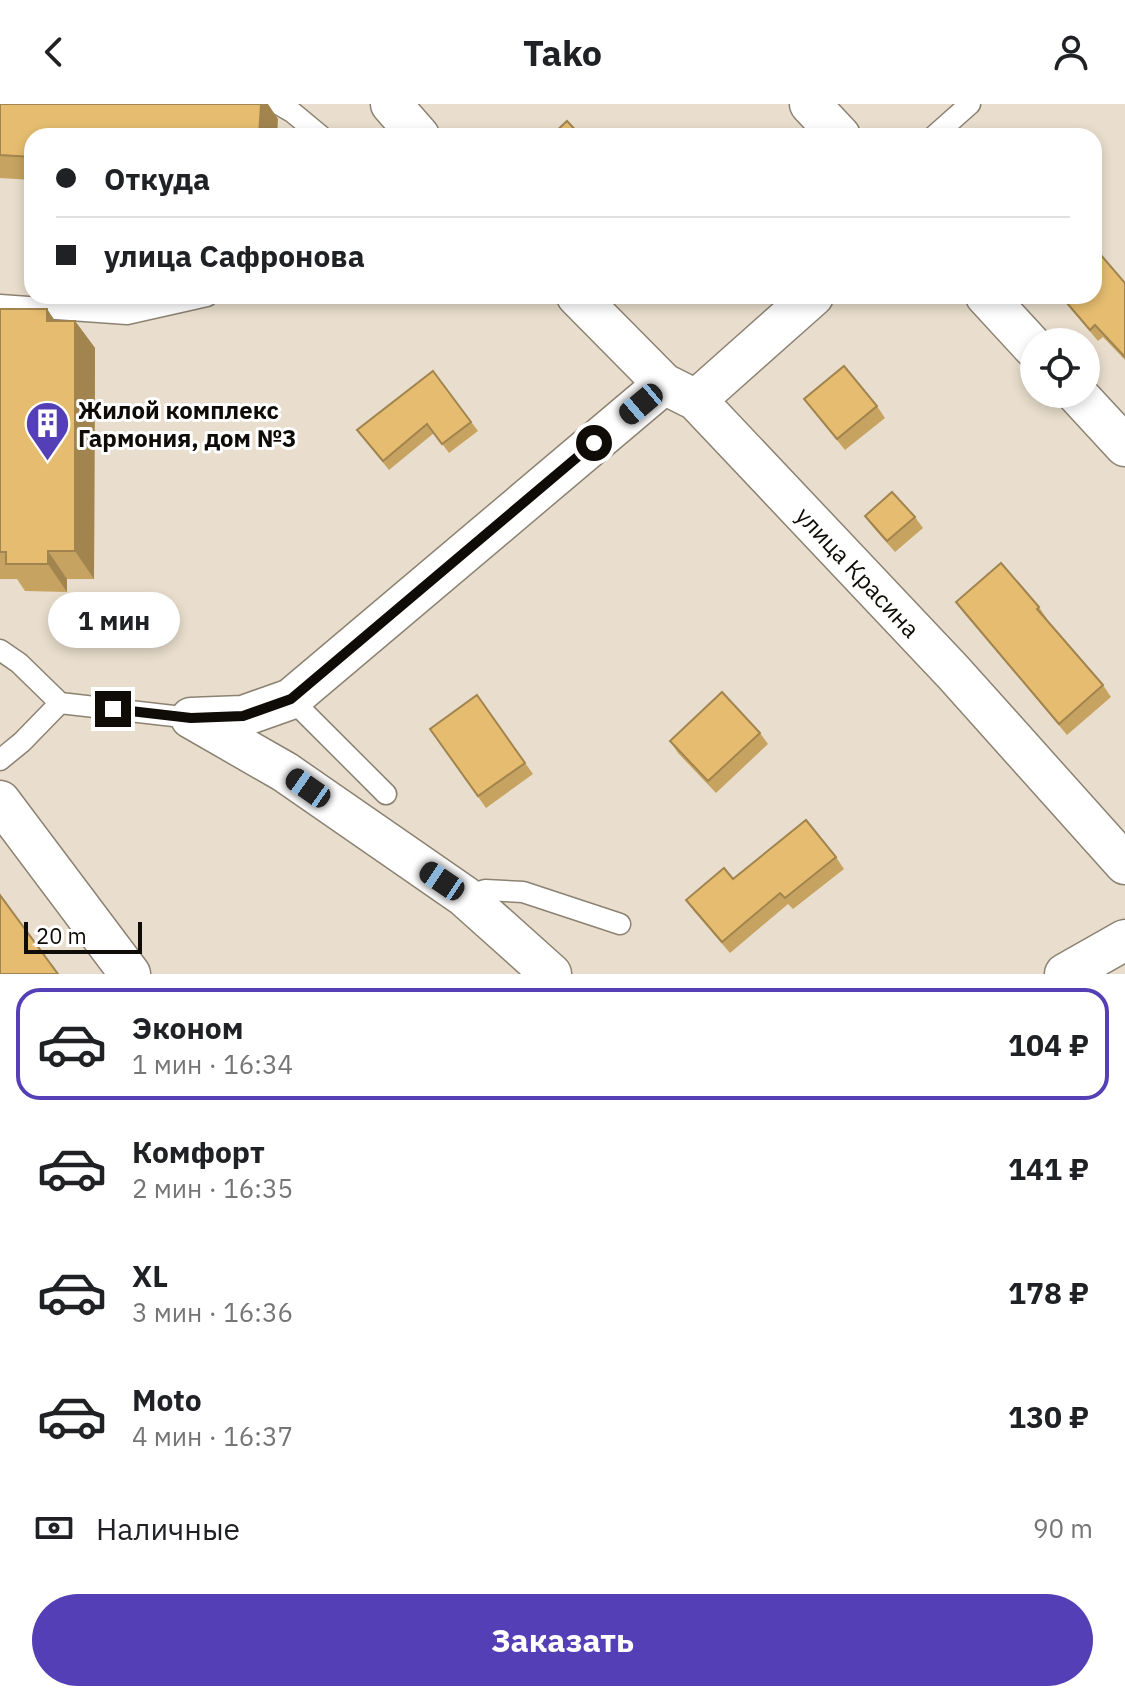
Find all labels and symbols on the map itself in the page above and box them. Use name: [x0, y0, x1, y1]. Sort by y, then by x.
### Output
car: [615, 379, 667, 429]
place label: Жилой комплекс Гармония, дом №3: [78, 394, 297, 454]
building icon: Жилой комплекс Гармония, дом №3: [23, 400, 71, 463]
route start: [576, 425, 612, 461]
street label: улица Красина: [789, 500, 927, 644]
callout: 1 мин: [47, 593, 179, 649]
route end: [95, 691, 131, 727]
car: [281, 764, 335, 812]
car: [415, 858, 469, 904]
scale bar: [24, 918, 142, 954]

